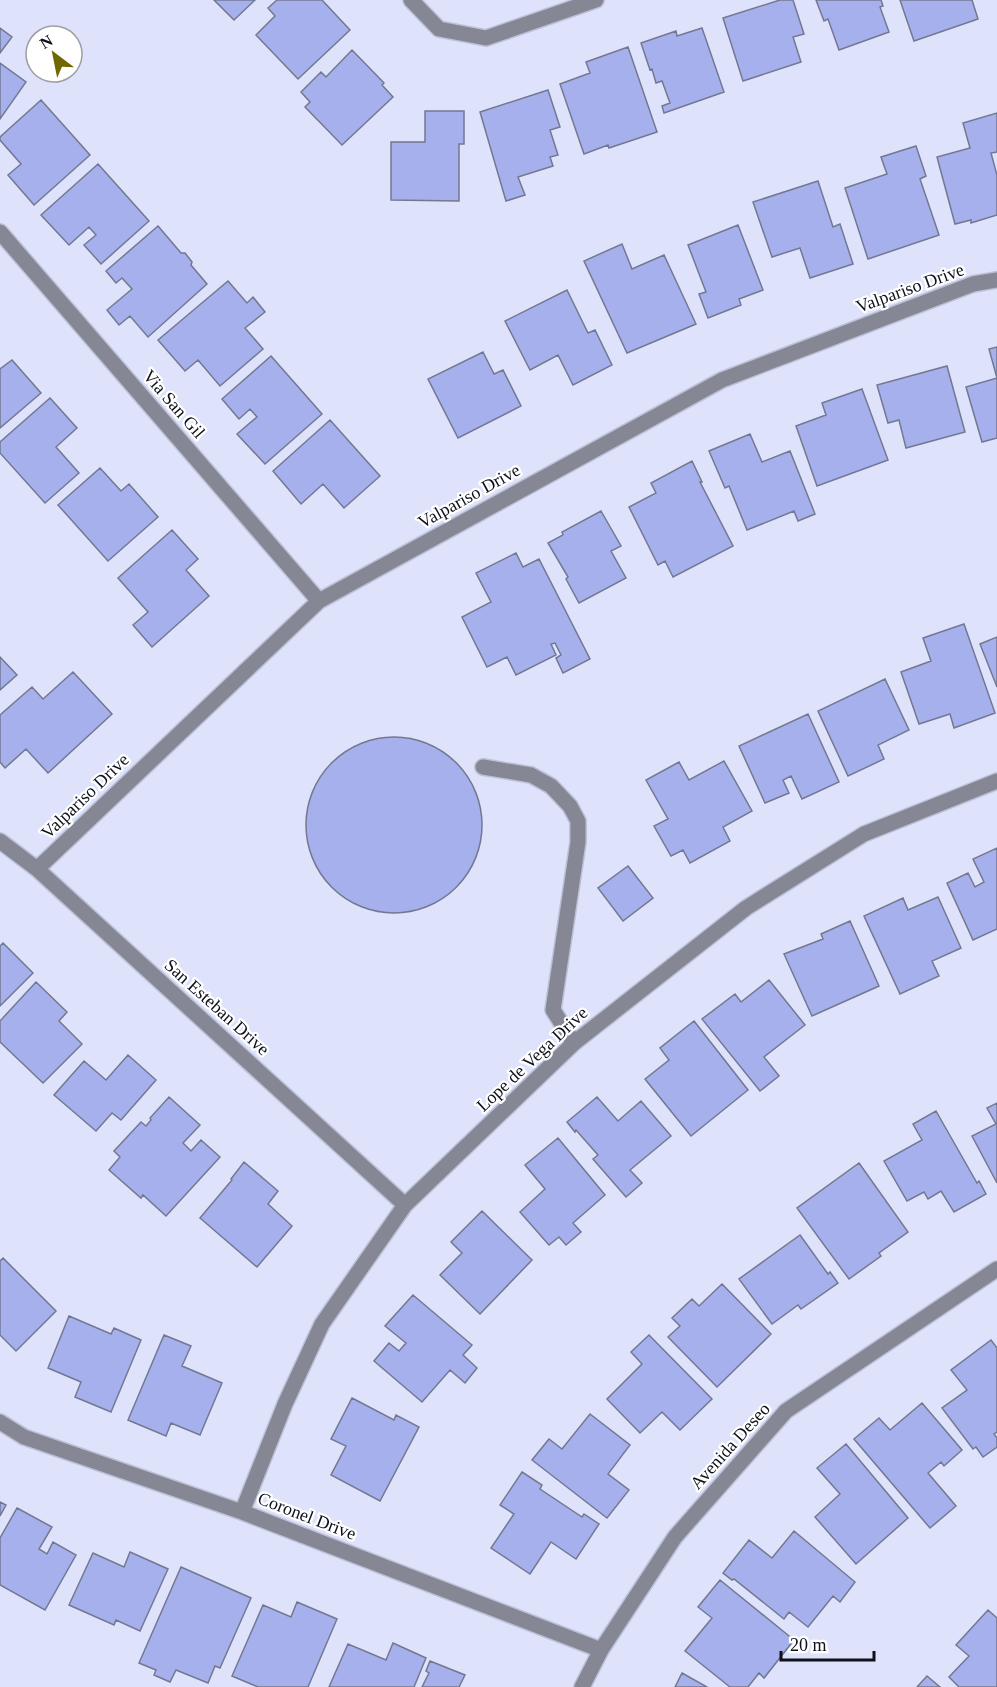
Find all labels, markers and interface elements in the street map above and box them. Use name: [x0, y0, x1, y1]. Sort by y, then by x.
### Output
north arrow: [24, 24, 84, 84]
text: N: [37, 31, 56, 52]
street label: Valpariso Drive: [853, 259, 967, 317]
street label: Via San Gil: [139, 366, 209, 442]
street label: Valpariso Drive: [415, 460, 523, 532]
street label: Valpariso Drive: [37, 749, 133, 843]
street label: San Esteban Drive: [161, 955, 273, 1059]
street label: Lope de Vega Drive: [472, 1003, 592, 1115]
street label: Avenida Deseo: [686, 1399, 774, 1493]
street label: Coronel Drive: [255, 1488, 359, 1544]
scale bar: [781, 1624, 874, 1662]
text: 20 m: [790, 1635, 827, 1655]

